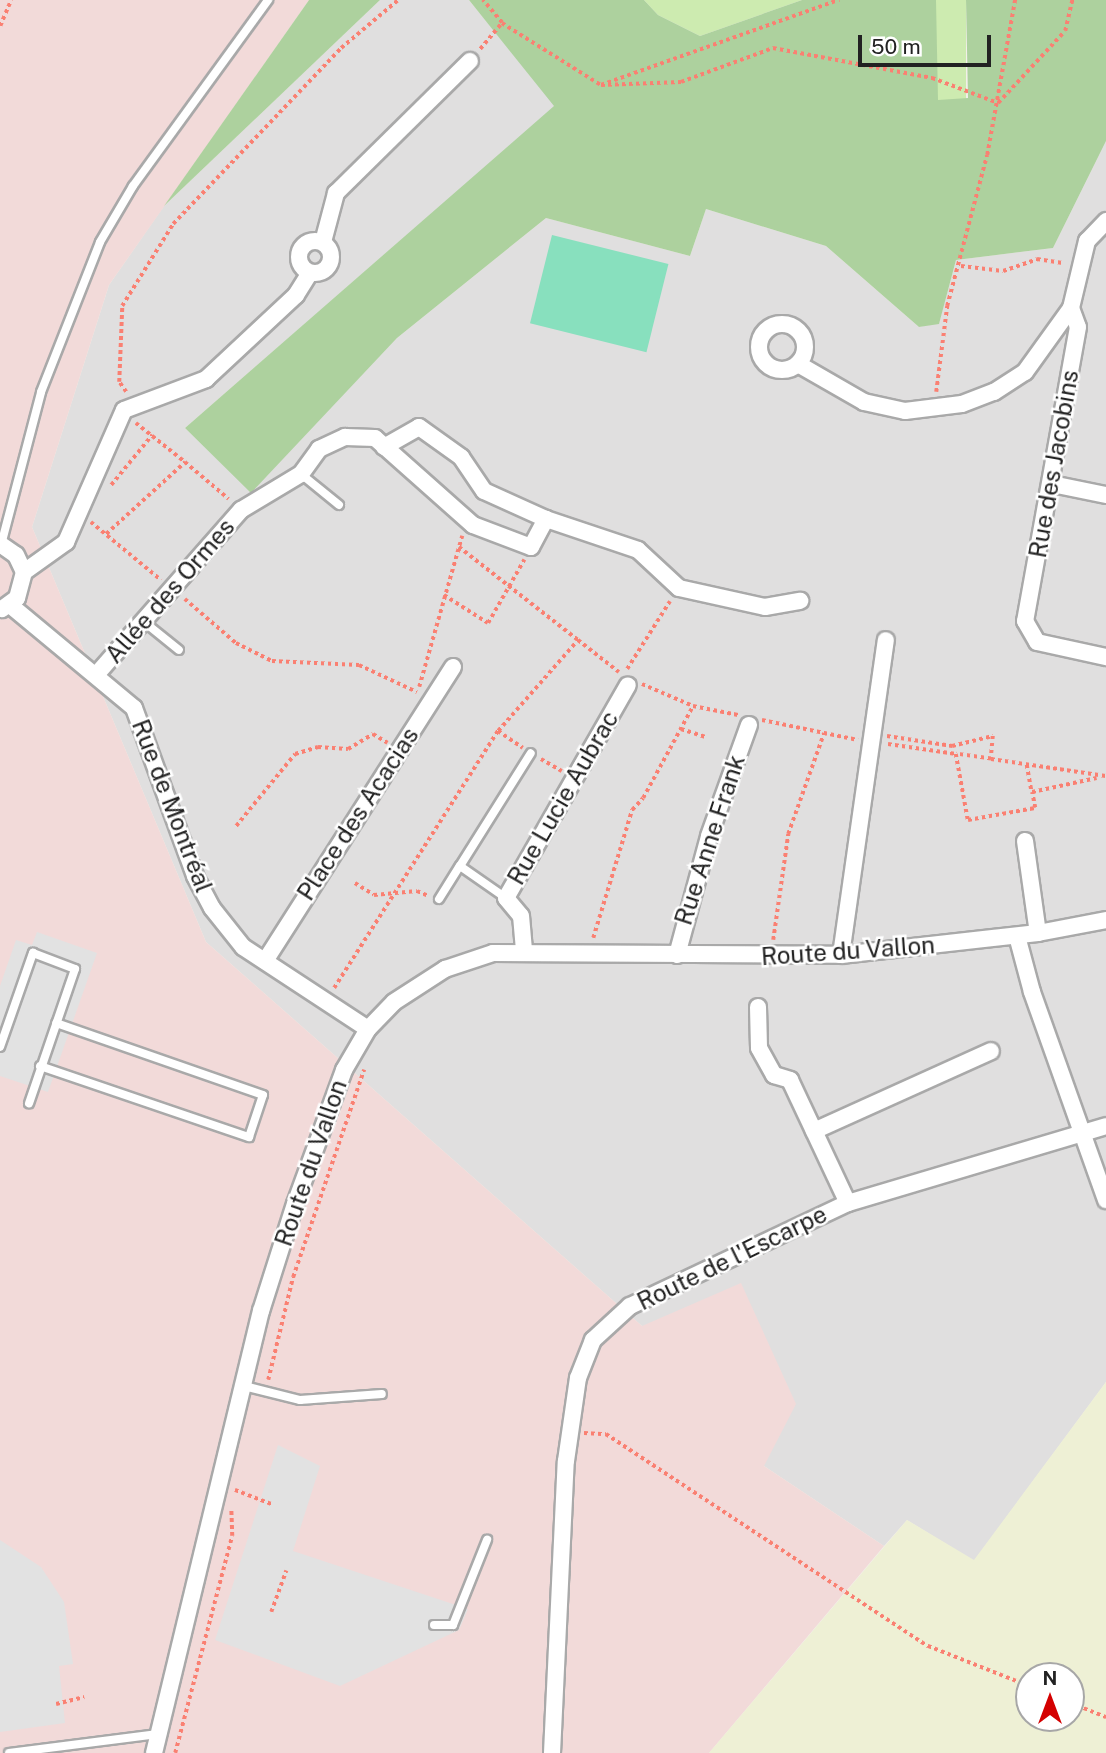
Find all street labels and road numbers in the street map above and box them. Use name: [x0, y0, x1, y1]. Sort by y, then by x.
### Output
street label: Rue des Jacobins: [1023, 368, 1085, 560]
street label: Allée des Ormes: [99, 513, 241, 669]
street label: Rue Lucie Aubrac: [502, 706, 624, 890]
street label: Rue de Montréal: [126, 715, 218, 897]
street label: Place des Acacias: [291, 722, 425, 906]
street label: Rue Anne Frank: [669, 751, 751, 929]
street label: Route du Vallon: [760, 931, 936, 971]
street label: Route du Vallon: [269, 1075, 353, 1251]
street label: Route de l'Escarpe: [632, 1199, 832, 1317]

